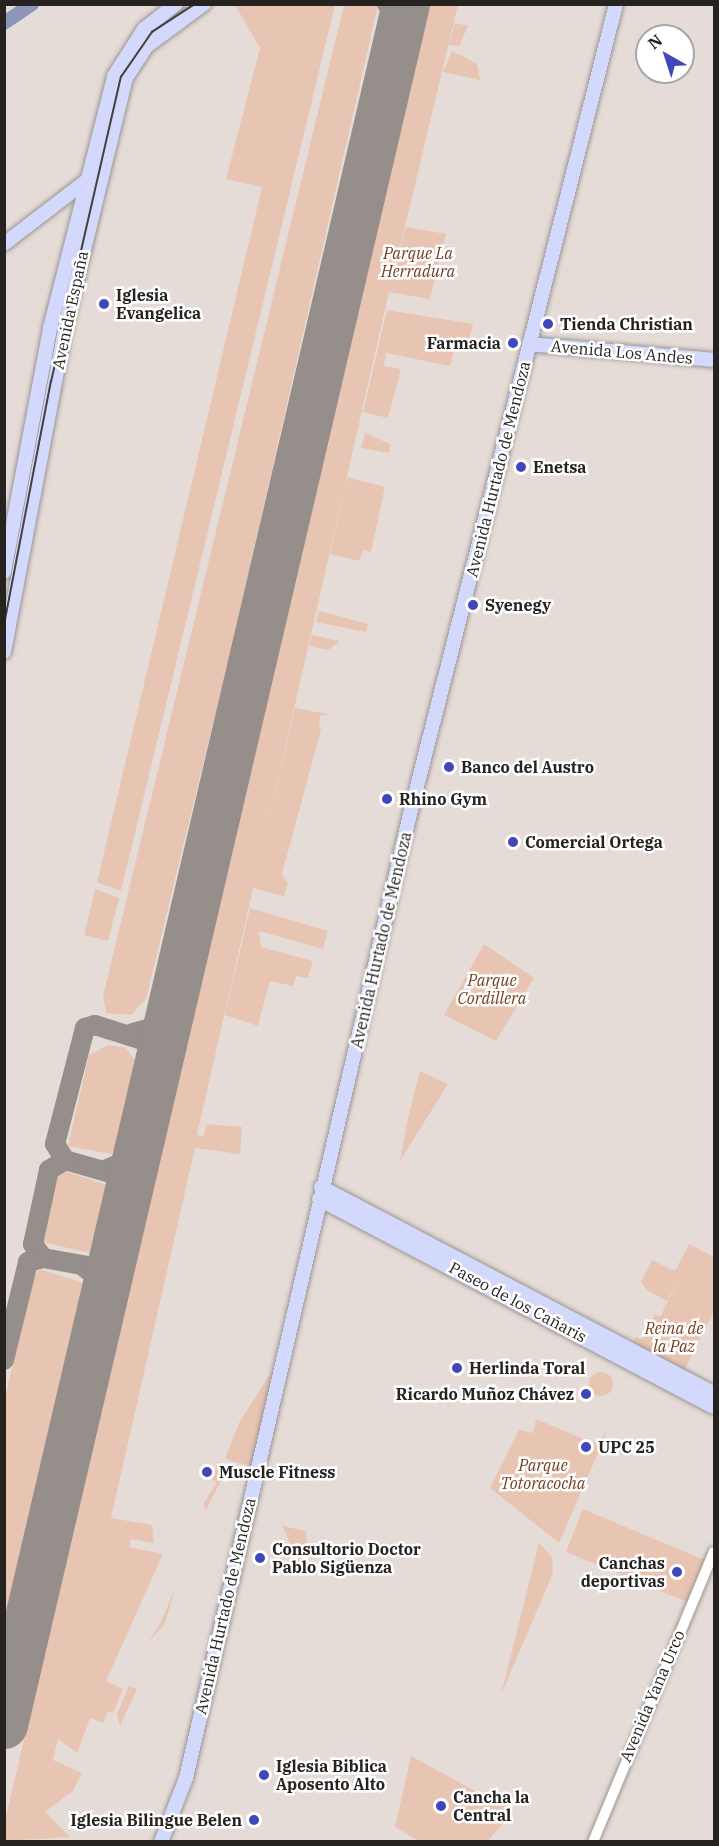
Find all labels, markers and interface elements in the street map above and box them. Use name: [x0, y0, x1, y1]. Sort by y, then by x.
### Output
north arrow: [635, 24, 695, 84]
text: N: [644, 30, 666, 53]
park label: Parque La Herradura: [381, 243, 455, 281]
street label: Avenida España: [48, 249, 92, 371]
place label: Iglesia Evangelica: [116, 285, 201, 323]
marker: Iglesia Evangelica: [97, 297, 111, 311]
place label: Tienda Christian: [560, 314, 693, 334]
marker: Tienda Christian: [541, 317, 555, 331]
place label: Farmacia: [427, 333, 501, 353]
marker: Farmacia: [506, 336, 520, 350]
street label: Avenida Los Andes: [550, 336, 694, 368]
street label: Avenida Hurtado de Mendoza: [462, 359, 534, 579]
place label: Enetsa: [533, 457, 586, 477]
marker: Enetsa: [514, 460, 528, 474]
place label: Syenegy: [485, 595, 551, 615]
marker: Syenegy: [466, 598, 480, 612]
place label: Banco del Austro: [461, 757, 594, 777]
marker: Banco del Austro: [442, 760, 456, 774]
place label: Rhino Gym: [399, 789, 487, 809]
marker: Rhino Gym: [380, 792, 394, 806]
street label: Avenida Hurtado de Mendoza: [347, 830, 415, 1050]
place label: Comercial Ortega: [525, 832, 663, 852]
marker: Comercial Ortega: [506, 835, 520, 849]
park label: Parque Cordillera: [458, 970, 526, 1008]
street label: Paseo de los Cañaris: [446, 1258, 590, 1346]
park label: Reina de la Paz: [645, 1318, 703, 1356]
place label: Herlinda Toral: [469, 1358, 585, 1378]
marker: Herlinda Toral: [450, 1361, 464, 1375]
place label: Ricardo Muñoz Chávez: [396, 1384, 574, 1404]
marker: Ricardo Muñoz Chávez: [579, 1387, 593, 1401]
place label: UPC 25: [598, 1437, 655, 1457]
marker: UPC 25: [579, 1440, 593, 1454]
park label: Parque Totoracocha: [500, 1455, 586, 1493]
place label: Muscle Fitness: [219, 1462, 335, 1482]
marker: Muscle Fitness: [200, 1465, 214, 1479]
street label: Avenida Hurtado de Mendoza: [191, 1496, 259, 1716]
place label: Consultorio Doctor Pablo Sigüenza: [272, 1539, 421, 1577]
marker: Consultorio Doctor Pablo Sigüenza: [253, 1551, 267, 1565]
place label: Canchas deportivas: [581, 1553, 665, 1591]
marker: Canchas deportivas: [670, 1565, 684, 1579]
street label: Avenida Yana Urco: [616, 1627, 688, 1765]
place label: Iglesia Biblica Aposento Alto: [276, 1756, 387, 1794]
marker: Iglesia Biblica Aposento Alto: [257, 1768, 271, 1782]
place label: Cancha la Central: [453, 1787, 529, 1825]
marker: Cancha la Central: [434, 1799, 448, 1813]
place label: Iglesia Bilingue Belen: [71, 1810, 242, 1830]
marker: Iglesia Bilingue Belen: [247, 1813, 261, 1827]

